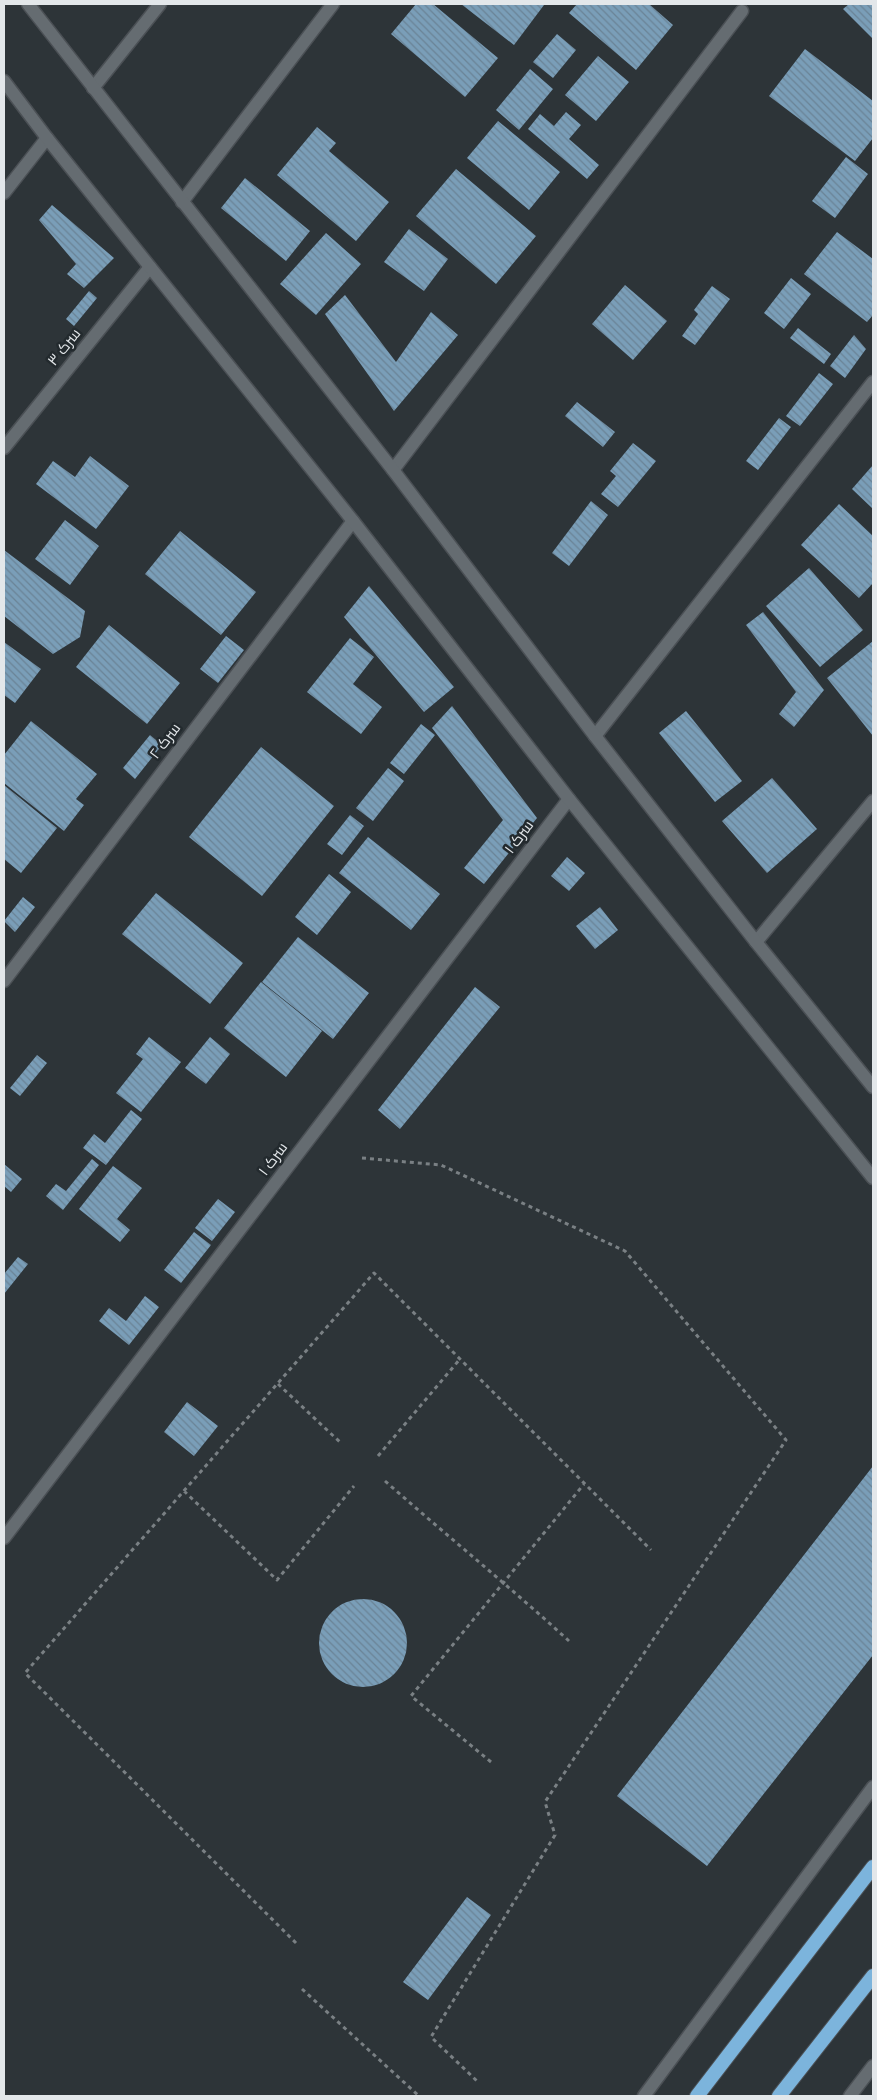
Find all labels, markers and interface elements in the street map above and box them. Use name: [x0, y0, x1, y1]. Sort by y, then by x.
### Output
street label: سرک ۳: [42, 324, 85, 370]
street label: سرک ۲: [144, 718, 185, 763]
street label: سرک ۱: [499, 816, 538, 858]
street label: سرک ۱: [253, 1138, 292, 1180]

